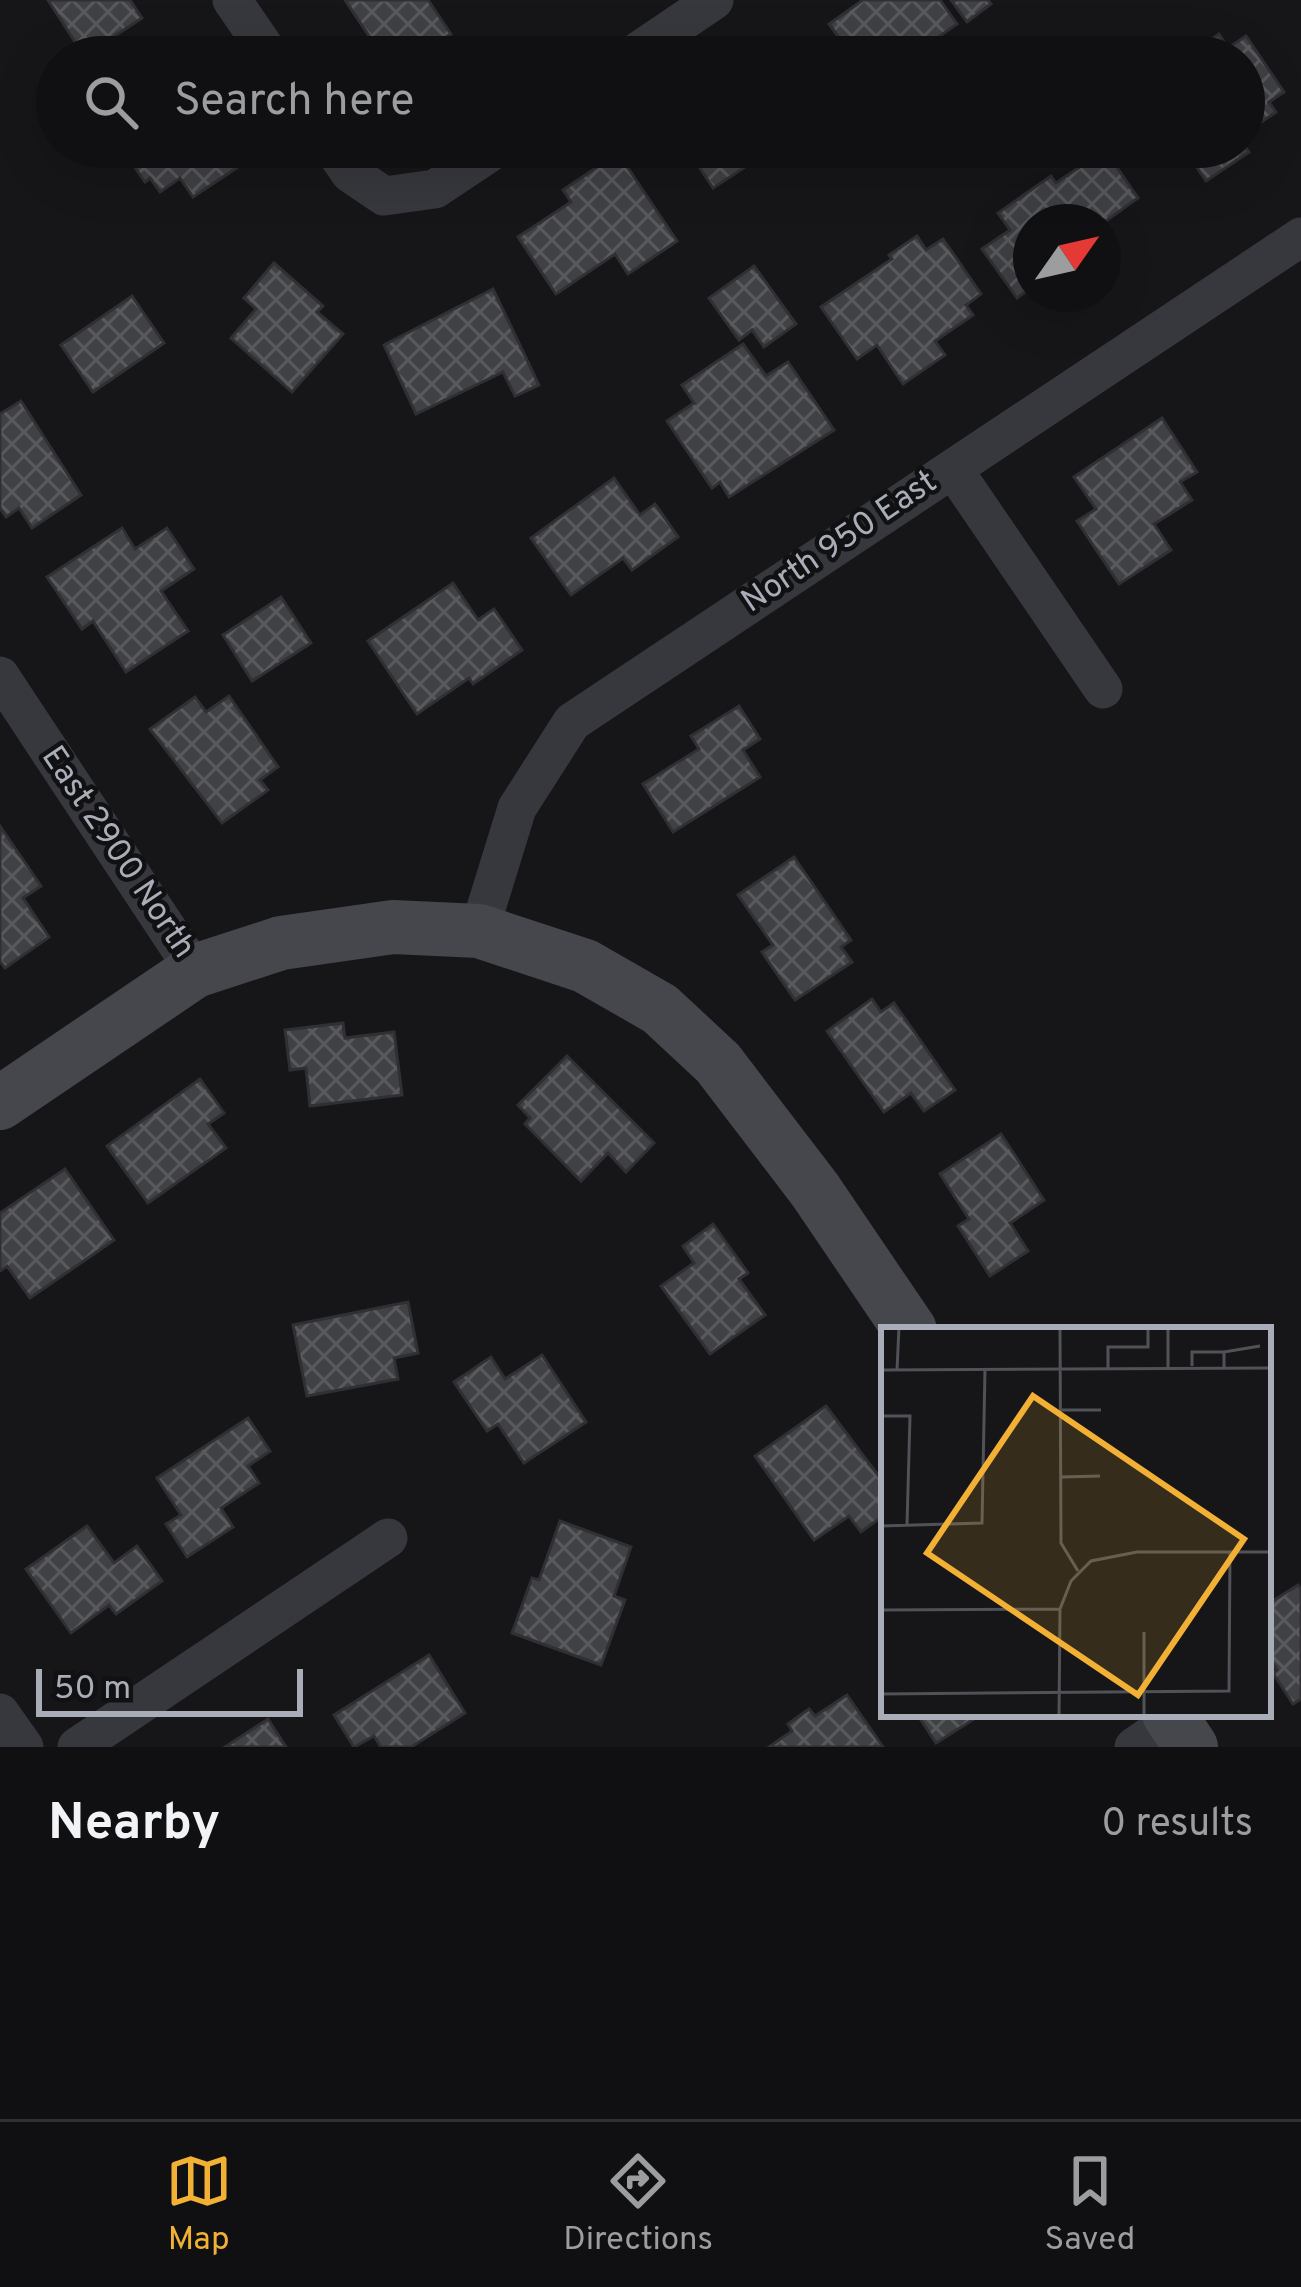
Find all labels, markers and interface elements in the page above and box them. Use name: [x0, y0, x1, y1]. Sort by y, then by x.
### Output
search box: [36, 36, 1265, 168]
icon: search: [78, 69, 144, 135]
text: Search here: [174, 74, 414, 131]
north arrow: [1013, 204, 1121, 312]
street label: North 950 East: [734, 462, 946, 624]
street label: East 2900 North: [30, 739, 204, 967]
inset map: [881, 1327, 1271, 1717]
scale bar: [36, 1663, 303, 1716]
text: 50 m: [54, 1669, 131, 1711]
text: Nearby: [48, 1793, 220, 1858]
text: 0 results: [1101, 1801, 1253, 1850]
tab: Map: [166, 2148, 232, 2262]
tab: Directions: [563, 2148, 713, 2262]
tab: Saved: [1045, 2148, 1135, 2262]

